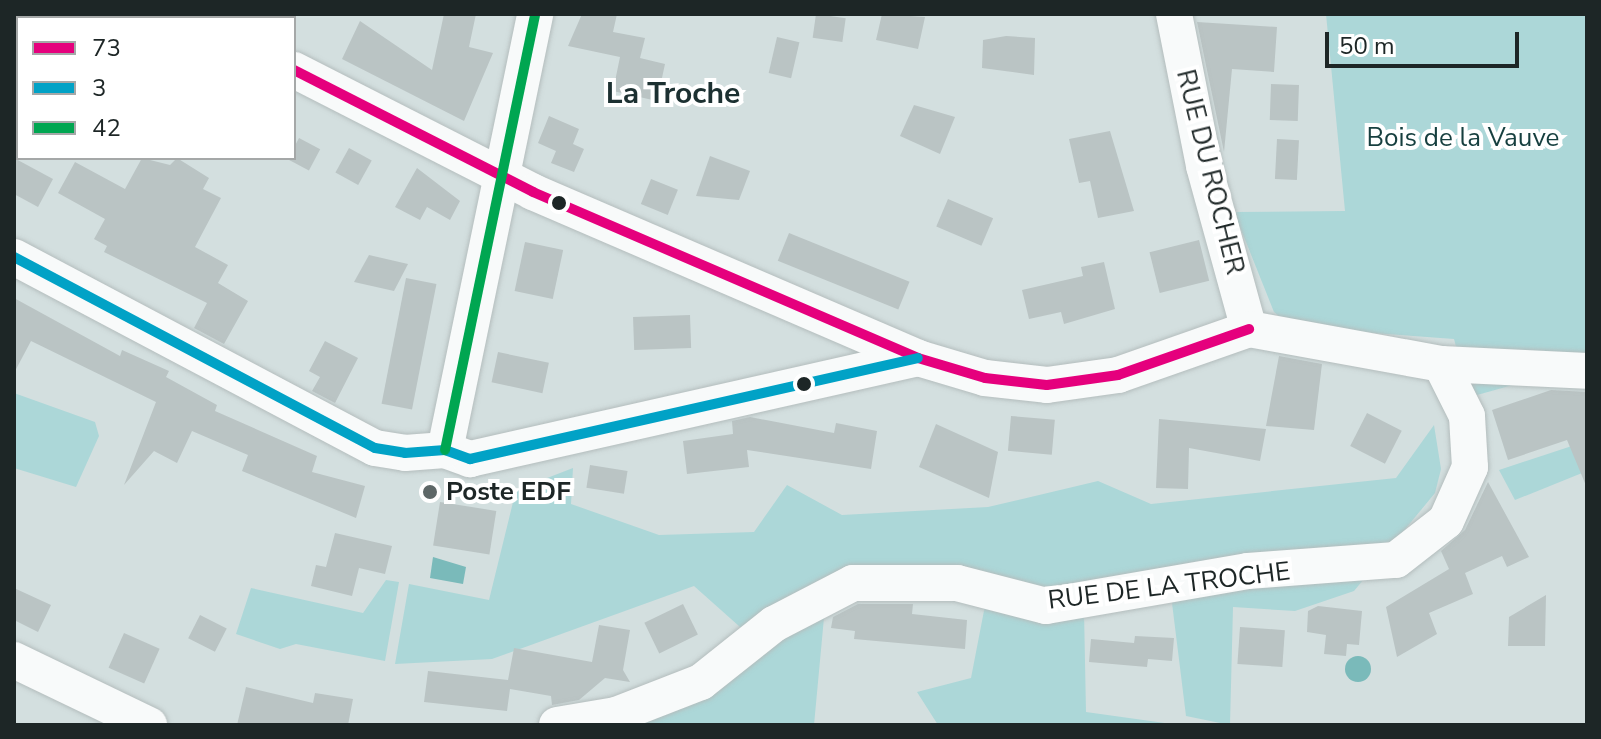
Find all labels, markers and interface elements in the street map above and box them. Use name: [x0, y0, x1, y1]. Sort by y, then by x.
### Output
legend: [16, 16, 296, 160]
scale bar: [1329, 16, 1523, 66]
text: 50 m: [1339, 30, 1395, 62]
text: 73: [92, 32, 121, 64]
street label: RUE DU ROCHER: [1169, 66, 1251, 278]
text: 3: [92, 72, 106, 104]
district label: La Troche: [606, 76, 740, 112]
text: 42: [92, 112, 121, 144]
park label: Bois de la Vauve: [1367, 122, 1559, 154]
unlabelled marker: [551, 195, 567, 211]
unlabelled marker: [796, 376, 812, 392]
place label: Poste EDF: [446, 476, 571, 508]
marker: Poste EDF: [421, 483, 439, 501]
street label: RUE DE LA TROCHE: [1046, 556, 1292, 616]

